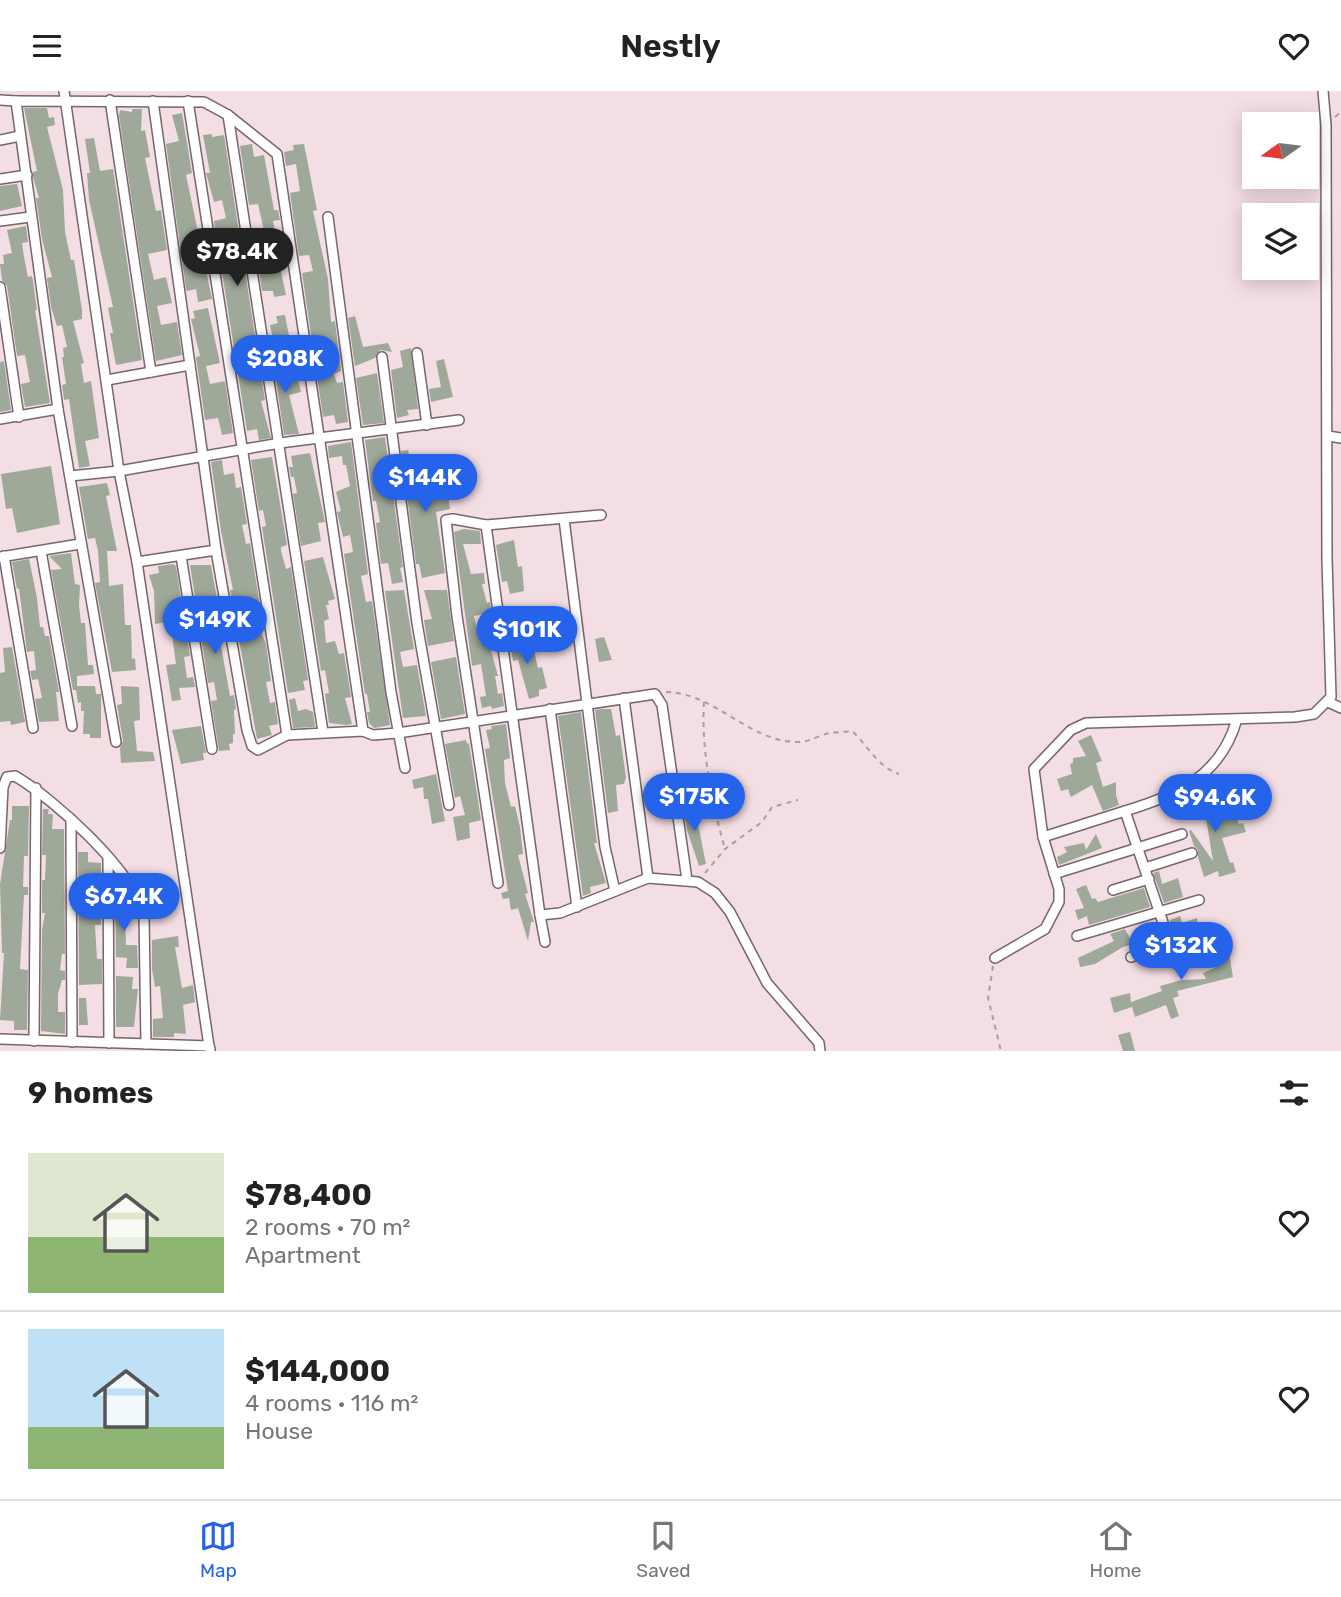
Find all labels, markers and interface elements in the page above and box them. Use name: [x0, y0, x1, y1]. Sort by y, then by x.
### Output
icon: menu: [28, 27, 66, 65]
text: Nestly: [620, 27, 721, 65]
icon: heart: [1275, 27, 1313, 65]
north arrow: [1242, 112, 1320, 189]
map controls: [1242, 112, 1319, 280]
button: layers: [1242, 203, 1319, 280]
pin: $78.4K: [180, 229, 294, 288]
text: $78.4K: [196, 237, 278, 265]
pin: $208K: [236, 335, 334, 395]
text: $208K: [247, 344, 323, 372]
pin: $144K: [376, 455, 474, 514]
text: $144K: [388, 463, 462, 491]
pin: $149K: [166, 596, 264, 656]
text: $149K: [179, 605, 251, 633]
pin: $101K: [478, 607, 576, 666]
text: $101K: [492, 615, 562, 643]
pin: $175K: [645, 773, 743, 833]
pin: $94.6K: [1158, 775, 1272, 834]
text: $175K: [659, 782, 729, 810]
text: $94.6K: [1174, 783, 1256, 811]
pin: $67.4K: [67, 873, 181, 933]
text: $67.4K: [85, 882, 163, 910]
pin: $132K: [1132, 923, 1230, 982]
text: $132K: [1145, 931, 1217, 959]
icon: filters: [1275, 1074, 1313, 1112]
text: 9 homes: [28, 1075, 153, 1111]
text: $78,400: [245, 1177, 372, 1213]
icon: home: [84, 1181, 168, 1265]
icon: heart: [1275, 1204, 1313, 1242]
text: 2 rooms · 70 m²: [245, 1213, 410, 1241]
text: Apartment: [245, 1241, 361, 1269]
text: $144,000: [245, 1353, 390, 1389]
icon: home: [84, 1357, 168, 1441]
icon: heart: [1275, 1380, 1313, 1418]
text: 4 rooms · 116 m²: [245, 1389, 418, 1417]
text: House: [245, 1417, 313, 1445]
tab: Map: [199, 1517, 237, 1582]
tab: Saved: [636, 1517, 691, 1582]
tab: Home: [1090, 1517, 1142, 1582]

